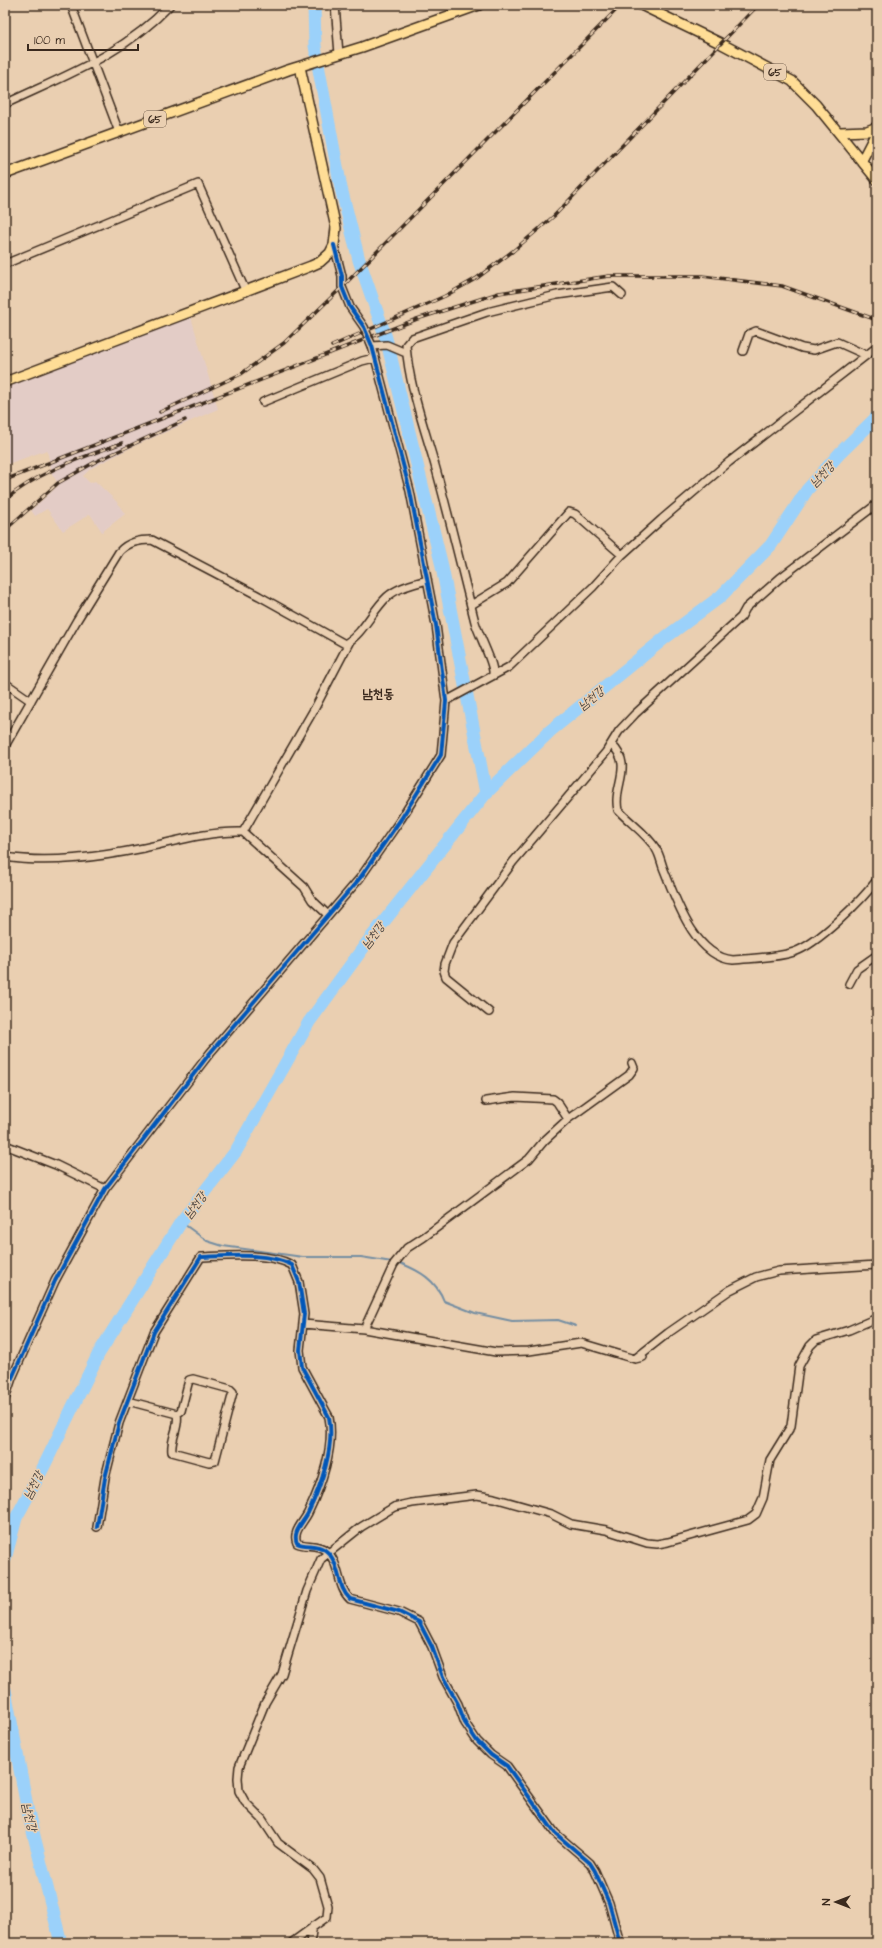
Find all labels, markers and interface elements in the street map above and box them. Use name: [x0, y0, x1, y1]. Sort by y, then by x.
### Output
scale bar: [28, 26, 138, 52]
text: 100 m: [34, 32, 65, 49]
road number: 65: [764, 64, 786, 80]
road number: 65: [144, 111, 166, 127]
water label: 남천강: [806, 457, 839, 491]
water label: 남천강: [575, 682, 609, 714]
district label: 남천동: [362, 685, 394, 703]
water label: 남천강: [358, 918, 390, 952]
water label: 남천강: [180, 1188, 212, 1222]
water label: 남천강: [19, 1467, 48, 1502]
water label: 남천강: [18, 1801, 41, 1834]
north arrow: [816, 1882, 856, 1922]
text: N: [819, 1898, 834, 1905]

